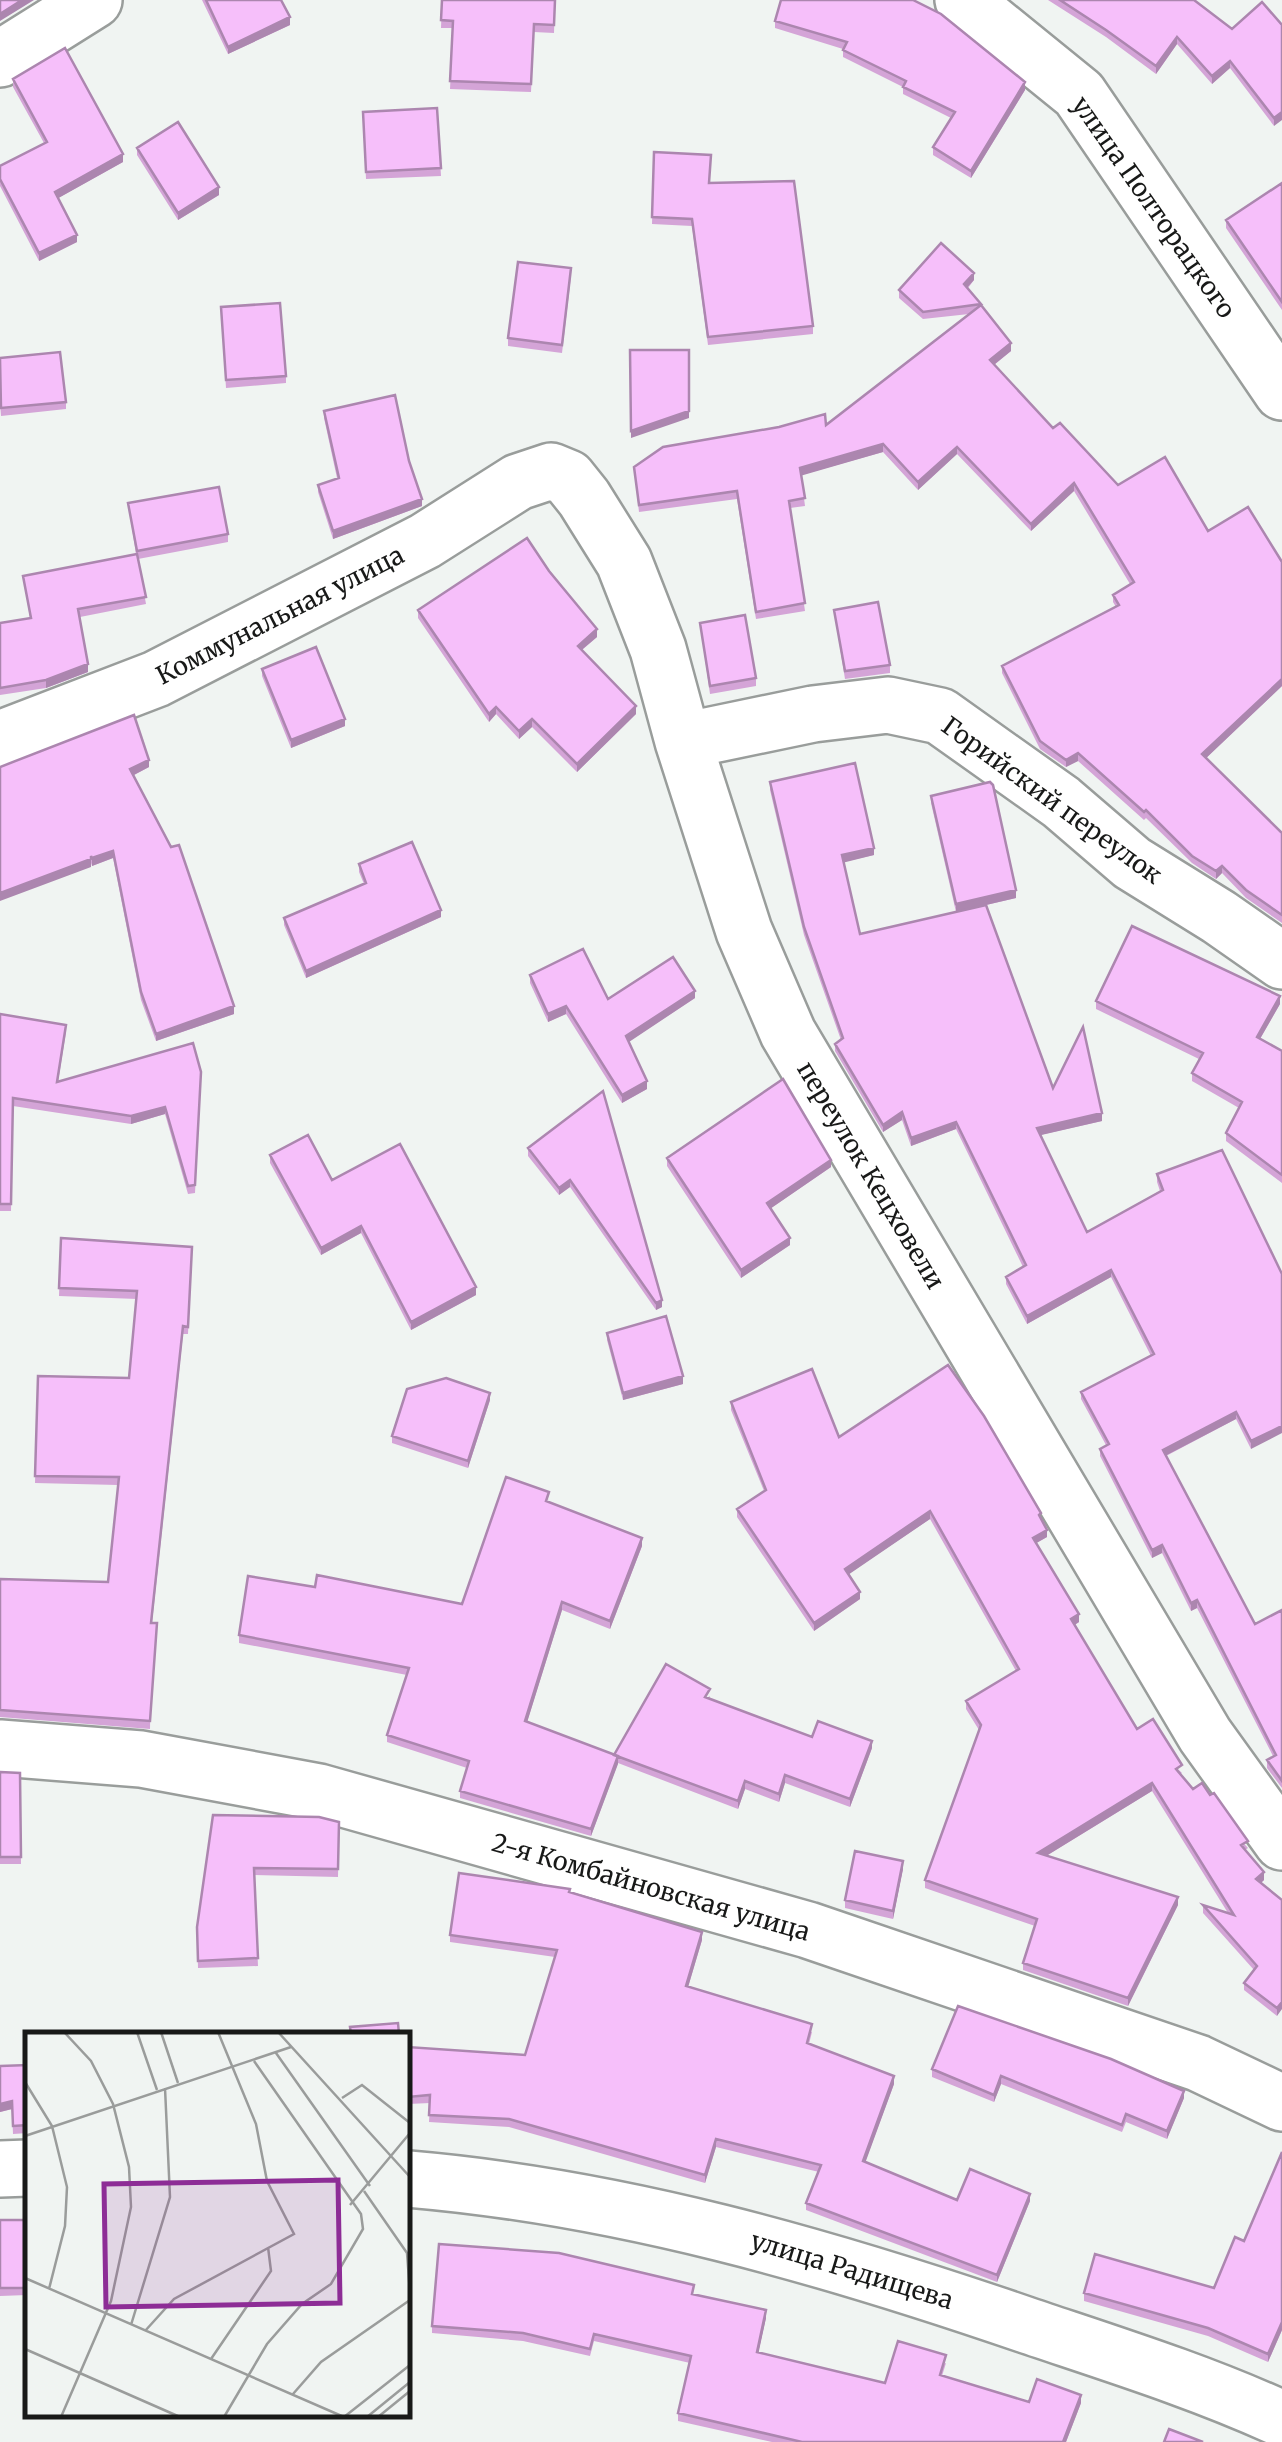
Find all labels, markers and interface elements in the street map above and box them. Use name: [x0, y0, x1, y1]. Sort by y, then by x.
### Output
street label: улица Полторацкого: [1065, 90, 1243, 324]
street label: Коммунальная улица: [151, 539, 409, 691]
street label: Горийский переулок: [935, 709, 1169, 891]
street label: переулок Кецховели: [790, 1055, 952, 1295]
street label: 2-я Комбайновская улица: [488, 1826, 814, 1948]
inset map: [25, 2032, 410, 2417]
street label: улица Радищева: [747, 2224, 957, 2316]

